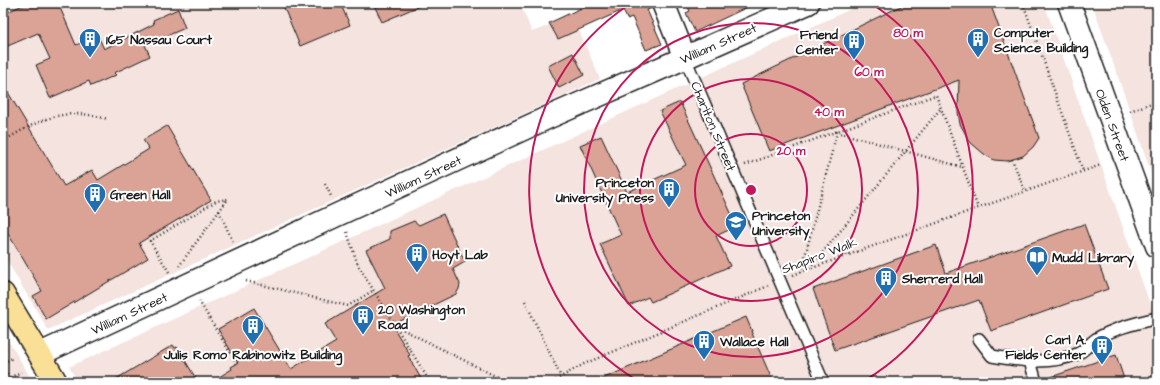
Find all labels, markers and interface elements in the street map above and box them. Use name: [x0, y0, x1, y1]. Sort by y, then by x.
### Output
street label: William Street: [677, 19, 760, 69]
place label: Computer Science Building: [993, 24, 1089, 59]
text: 80 m: [893, 25, 923, 42]
building icon: 165 Nassau Court: [77, 26, 103, 59]
place label: Friend Center: [796, 26, 839, 59]
building icon: Computer Science Building: [965, 26, 991, 59]
building icon: Friend Center: [841, 28, 867, 61]
place label: 165 Nassau Court: [106, 31, 213, 49]
text: 60 m: [854, 64, 884, 81]
street label: Charlton Street: [686, 79, 740, 175]
street label: Olden Street: [1091, 86, 1134, 165]
text: 40 m: [814, 104, 845, 121]
text: 20 m: [776, 143, 806, 160]
street label: William Street: [382, 151, 465, 202]
place label: Princeton University Press: [555, 174, 654, 208]
building icon: Princeton University Press: [656, 176, 682, 209]
building icon: Green Hall: [82, 181, 108, 214]
centre of rings: [744, 183, 758, 197]
place label: Green Hall: [110, 186, 171, 204]
place label: Princeton University: [751, 207, 811, 241]
school or university icon: Princeton University: [723, 209, 749, 242]
street label: Shapiro Walk: [779, 233, 860, 279]
building icon: Hoyt Lab: [404, 241, 430, 274]
library icon: Mudd Library: [1024, 244, 1050, 277]
place label: Hoyt Lab: [432, 246, 488, 265]
place label: Mudd Library: [1052, 249, 1135, 268]
building icon: Sherrerd Hall: [873, 265, 899, 298]
place label: Sherrerd Hall: [901, 270, 983, 288]
street label: William Street: [88, 288, 171, 339]
place label: 20 Washington Road: [377, 301, 465, 334]
building icon: 20 Washington Road: [350, 303, 376, 336]
building icon: Julis Romo Rabinowitz Building: [240, 313, 266, 346]
building icon: Wallace Hall: [691, 328, 717, 361]
place label: Carl A. Fields Center: [1005, 331, 1087, 364]
place label: Wallace Hall: [719, 333, 789, 351]
building icon: Carl A. Fields Center: [1089, 333, 1115, 366]
place label: Julis Romo Rabinowitz Building: [163, 346, 343, 366]

